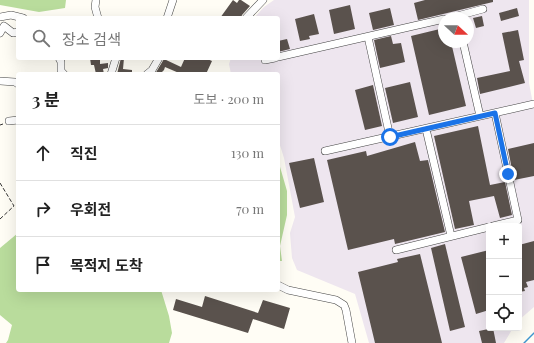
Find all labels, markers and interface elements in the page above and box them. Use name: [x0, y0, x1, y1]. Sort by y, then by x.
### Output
north arrow: [438, 12, 474, 48]
search box: [16, 16, 280, 60]
icon: search: [30, 27, 52, 49]
text: 장소 검색: [62, 29, 121, 49]
text: 3 분: [32, 88, 60, 110]
text: 도보 · 200 m: [194, 90, 264, 107]
route start: [381, 128, 399, 146]
icon: ahead: [32, 142, 54, 164]
text: 직진: [70, 143, 98, 163]
text: 130 m: [231, 144, 264, 161]
route end: [499, 165, 517, 183]
icon: right: [32, 198, 54, 220]
text: 우회전: [70, 199, 111, 219]
text: 70 m: [236, 200, 264, 217]
map controls: [486, 223, 522, 331]
button: +: [486, 223, 522, 259]
icon: arrive: [32, 254, 54, 276]
text: 목적지 도착: [70, 255, 143, 275]
button: −: [486, 259, 522, 295]
button: locate: [486, 295, 522, 331]

